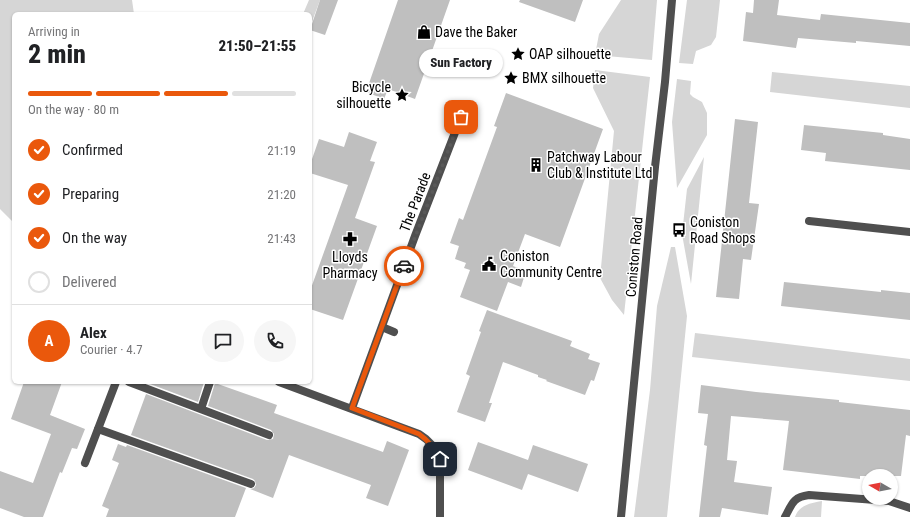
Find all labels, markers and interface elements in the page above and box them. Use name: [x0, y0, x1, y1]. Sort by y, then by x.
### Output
text: Arriving in: [28, 24, 80, 39]
shop icon: Dave the Baker: [416, 24, 432, 40]
place label: Dave the Baker: [435, 24, 517, 40]
text: 21:50–21:55: [218, 37, 296, 55]
text: 2 min: [28, 39, 86, 69]
place icon: OAP silhouette: [510, 46, 526, 62]
place label: OAP silhouette: [529, 46, 612, 62]
callout: Sun Factory: [419, 49, 503, 77]
text: Sun Factory: [430, 55, 492, 70]
place icon: BMX silhouette: [503, 70, 519, 86]
place label: BMX silhouette: [522, 70, 606, 86]
place label: Bicycle silhouette: [336, 79, 391, 111]
place icon: Bicycle silhouette: [394, 87, 410, 103]
pin: [444, 100, 478, 134]
text: On the way · 80 m: [28, 102, 119, 117]
icon: bag: [450, 106, 472, 128]
icon: check: [28, 139, 50, 161]
text: Confirmed: [62, 141, 123, 159]
text: 21:19: [267, 143, 296, 158]
place label: Patchway Labour Club & Institute Ltd: [547, 149, 652, 181]
building icon: Patchway Labour Club & Institute Ltd: [528, 157, 544, 173]
street label: The Parade: [396, 170, 434, 234]
icon: check: [28, 183, 50, 205]
text: Preparing: [62, 185, 119, 203]
text: 21:20: [267, 187, 296, 202]
place label: Coniston Road Shops: [690, 214, 756, 246]
street label: Coniston Road: [623, 216, 645, 298]
bus stop icon: Coniston Road Shops: [671, 222, 687, 238]
icon: check: [28, 227, 50, 249]
text: On the way: [62, 229, 127, 247]
text: 21:43: [267, 231, 296, 246]
pharmacy icon: Lloyds Pharmacy: [342, 231, 358, 247]
courier: [384, 246, 424, 286]
place label: Coniston Community Centre: [500, 248, 603, 280]
place label: Lloyds Pharmacy: [322, 249, 378, 281]
icon: car: [393, 255, 415, 277]
public building icon: Coniston Community Centre: [481, 256, 497, 272]
text: Delivered: [62, 273, 117, 291]
button: chat: [202, 320, 244, 362]
button: phone: [254, 320, 296, 362]
text: Alex: [80, 324, 107, 342]
text: A: [45, 332, 53, 350]
text: Courier · 4.7: [80, 342, 143, 357]
pin: [423, 442, 457, 476]
icon: home: [429, 448, 451, 470]
north arrow: [862, 469, 898, 505]
map controls: [862, 469, 898, 505]

